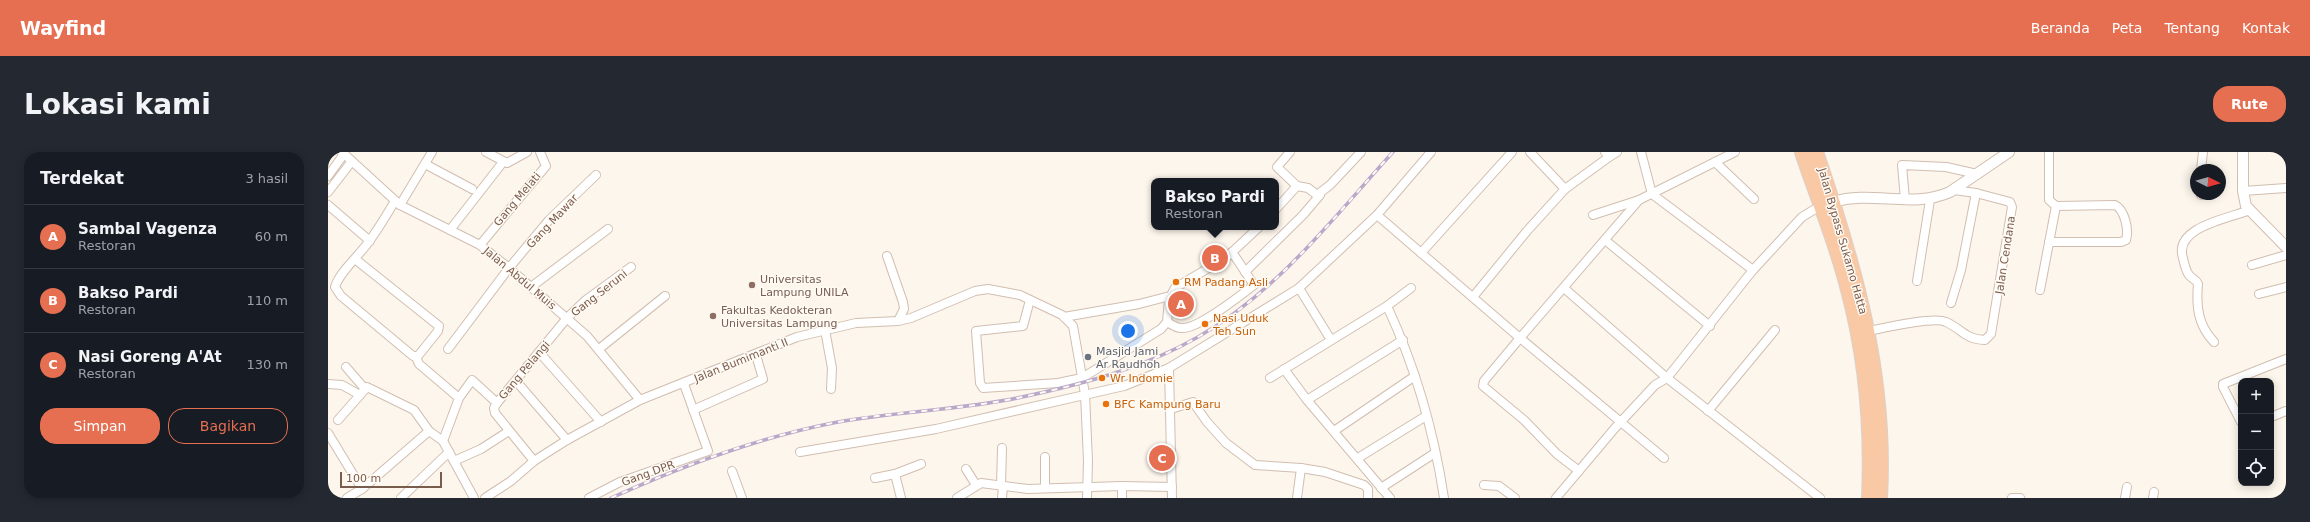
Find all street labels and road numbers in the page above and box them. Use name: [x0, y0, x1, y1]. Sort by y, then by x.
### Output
street label: Jalan Bypass Sukarno Hatta: [1815, 165, 1870, 316]
street label: Gang Melati: [491, 170, 544, 229]
street label: Gang Mawar: [524, 191, 581, 251]
street label: Jalan Cendana: [1993, 215, 2018, 296]
street label: Jalan Abdul Muis: [480, 244, 559, 313]
street label: Gang Seruni: [569, 267, 630, 319]
street label: Jalan Bumimanti II: [691, 336, 790, 386]
street label: Gang Pelangi: [496, 338, 553, 402]
street label: Gang DPR: [620, 458, 677, 489]

